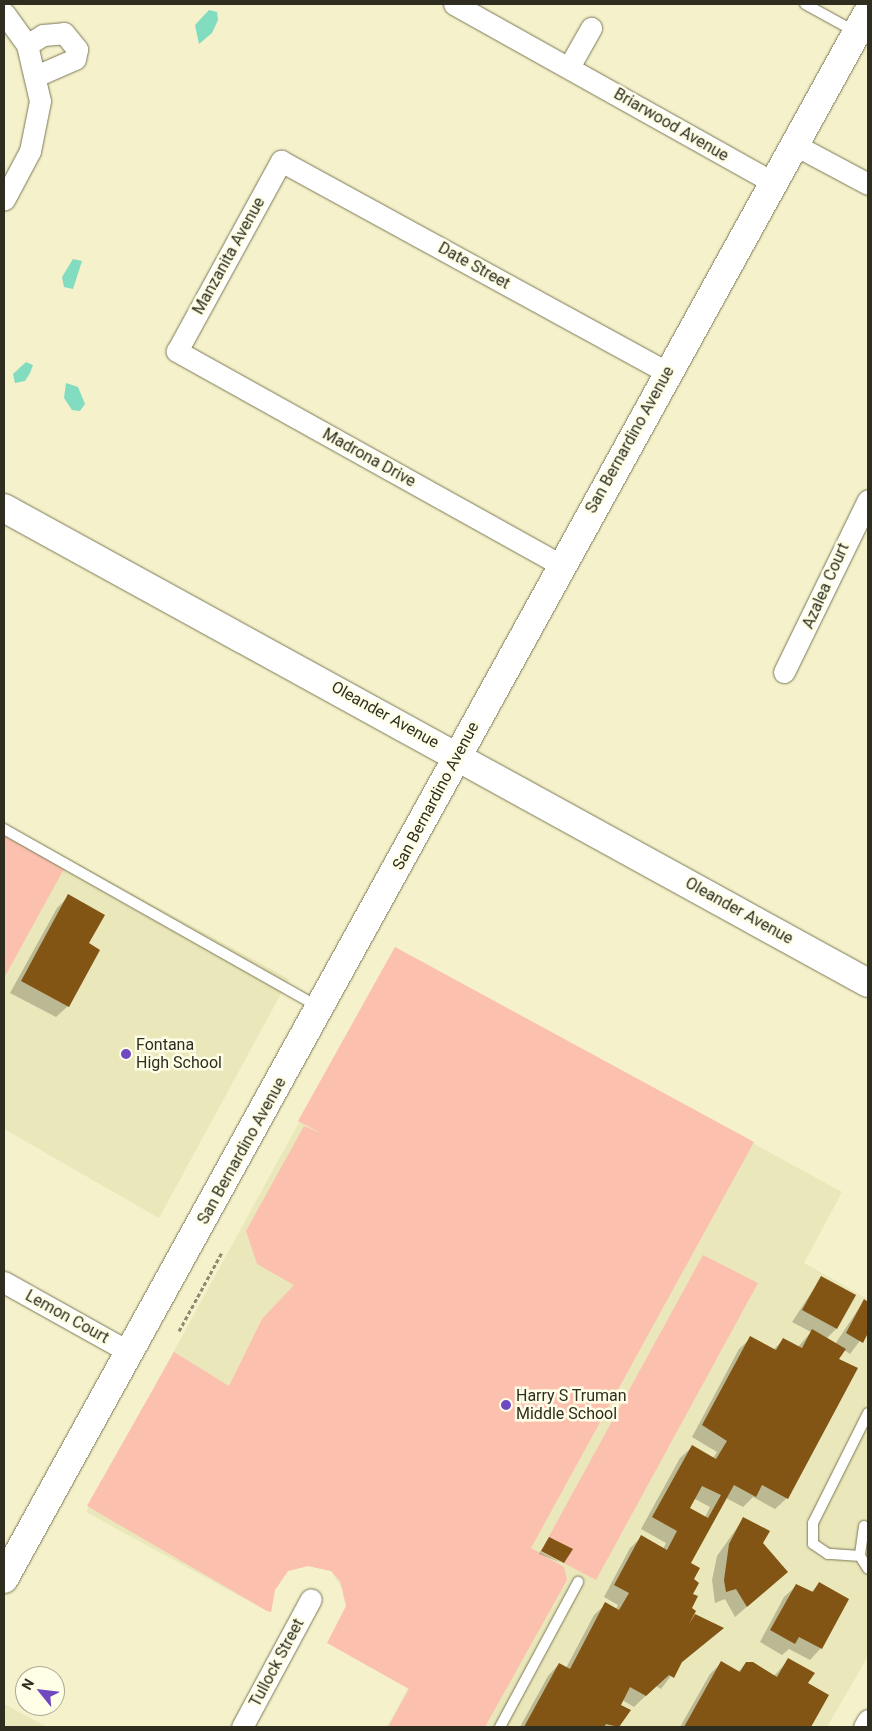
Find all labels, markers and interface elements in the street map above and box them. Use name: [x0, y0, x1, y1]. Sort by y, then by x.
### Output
street label: Briarwood Avenue: [610, 84, 732, 166]
street label: Manzanita Avenue: [189, 194, 269, 318]
street label: Date Street: [435, 238, 513, 294]
street label: San Bernardino Avenue: [582, 363, 678, 517]
street label: Madrona Drive: [319, 425, 419, 491]
street label: Azalea Court: [799, 540, 853, 632]
street label: Oleander Avenue: [328, 677, 442, 753]
street label: San Bernardino Avenue: [389, 719, 483, 873]
street label: Oleander Avenue: [682, 873, 796, 949]
place label: Fontana High School: [136, 1035, 222, 1073]
marker: Fontana High School: [120, 1048, 132, 1060]
street label: San Bernardino Avenue: [194, 1074, 290, 1228]
street label: Lemon Court: [22, 1286, 112, 1348]
place label: Harry S Truman Middle School: [516, 1386, 627, 1424]
marker: Harry S Truman Middle School: [500, 1399, 512, 1411]
street label: Tullock Street: [246, 1616, 308, 1710]
north arrow: [15, 1666, 65, 1716]
text: N: [18, 1676, 37, 1692]

